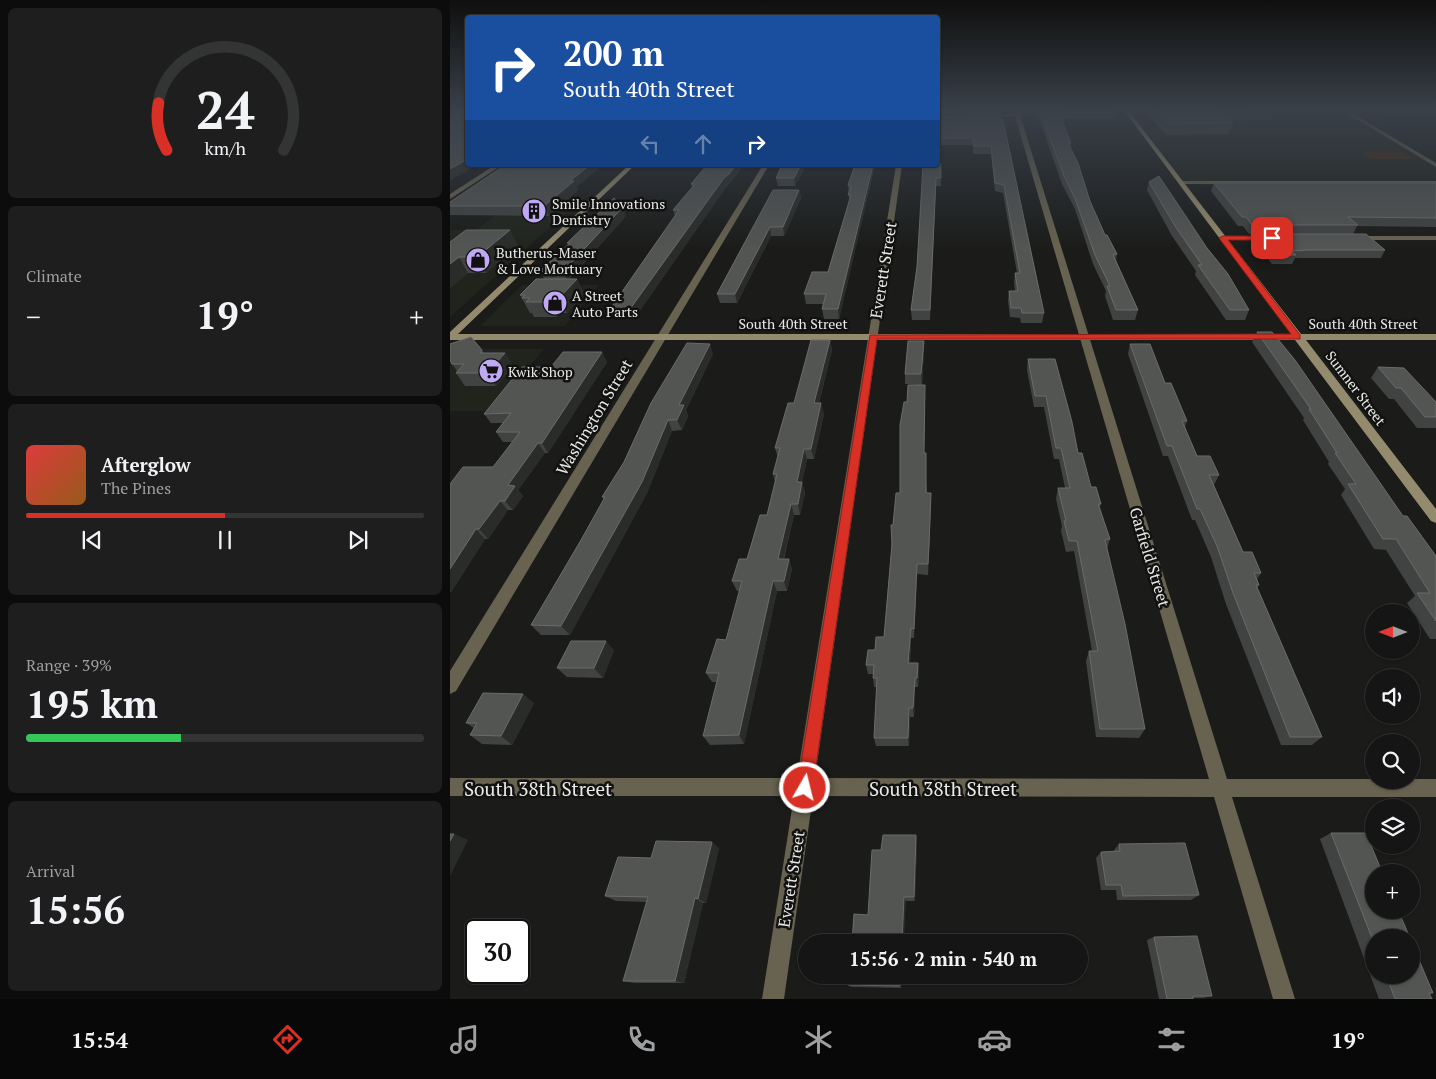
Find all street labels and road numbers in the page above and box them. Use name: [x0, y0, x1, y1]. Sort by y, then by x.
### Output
street label: Everett Street: [864, 220, 902, 320]
street label: South 40th Street: [738, 314, 848, 333]
street label: South 40th Street: [1308, 314, 1418, 333]
street label: Sumner Street: [1322, 347, 1391, 430]
street label: Washington Street: [551, 355, 637, 479]
street label: Garfield Street: [1124, 504, 1176, 610]
street label: South 38th Street: [464, 776, 612, 801]
street label: South 38th Street: [869, 776, 1017, 801]
street label: Everett Street: [772, 829, 810, 929]

